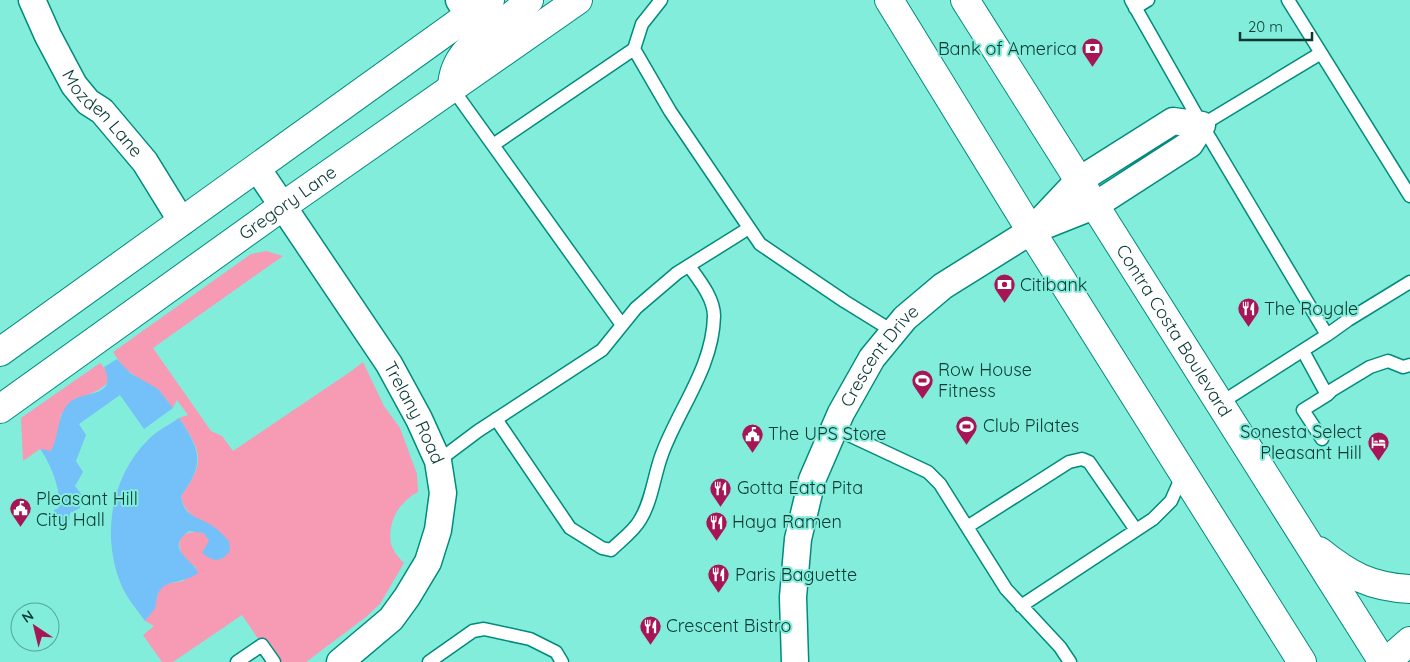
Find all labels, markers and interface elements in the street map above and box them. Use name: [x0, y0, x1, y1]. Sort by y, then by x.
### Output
scale bar: [1240, 10, 1312, 42]
text: 20 m: [1248, 17, 1283, 36]
place label: Bank of America: [938, 37, 1077, 60]
bank icon: Bank of America: [1081, 37, 1105, 68]
street label: Mozden Lane: [57, 66, 148, 162]
street label: Gregory Lane: [234, 160, 341, 245]
street label: Contra Costa Boulevard: [1111, 240, 1237, 421]
bank icon: Citibank: [992, 273, 1016, 304]
place label: Citibank: [1020, 273, 1087, 296]
restaurant icon: The Royale: [1236, 297, 1260, 328]
place label: The Royale: [1264, 297, 1358, 320]
street label: Crescent Drive: [835, 299, 923, 411]
street label: Trelany Road: [379, 357, 450, 467]
place label: Row House Fitness: [938, 358, 1032, 402]
sports icon: Row House Fitness: [910, 368, 934, 399]
sports icon: Club Pilates: [955, 414, 979, 445]
place label: Club Pilates: [983, 414, 1079, 437]
place label: Sonesta Select Pleasant Hill: [1240, 420, 1362, 464]
public building icon: The UPS Store: [740, 422, 764, 453]
place label: The UPS Store: [768, 422, 886, 445]
hotel icon: Sonesta Select Pleasant Hill: [1366, 430, 1390, 461]
restaurant icon: Gotta Eata Pita: [709, 476, 733, 507]
place label: Gotta Eata Pita: [737, 476, 863, 499]
place label: Pleasant Hill City Hall: [36, 487, 138, 531]
public building icon: Pleasant Hill City Hall: [8, 497, 32, 528]
restaurant icon: Haya Ramen: [704, 510, 728, 541]
place label: Haya Ramen: [732, 510, 842, 533]
restaurant icon: Paris Baguette: [707, 563, 731, 594]
place label: Paris Baguette: [735, 563, 857, 586]
north arrow: [10, 602, 60, 652]
text: N: [18, 606, 37, 627]
restaurant icon: Crescent Bistro: [638, 614, 662, 645]
place label: Crescent Bistro: [666, 614, 791, 637]

